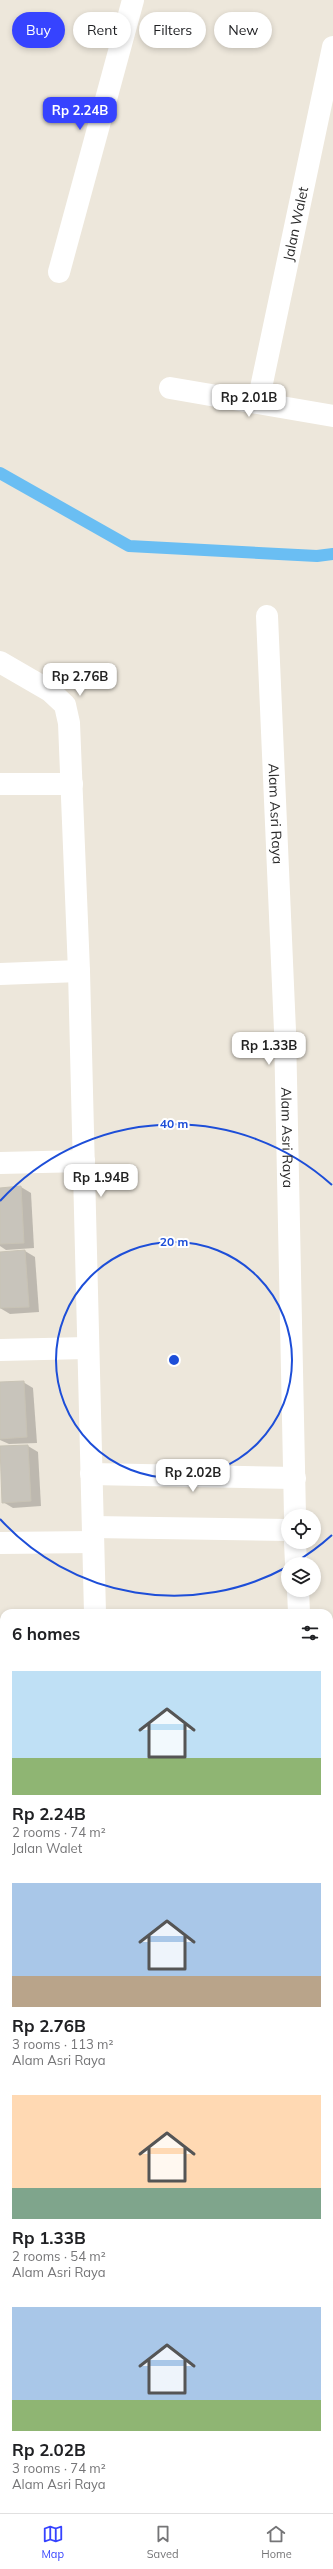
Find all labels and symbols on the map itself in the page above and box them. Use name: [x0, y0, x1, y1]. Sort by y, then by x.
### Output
pin: Rp 2.24B: [39, 97, 121, 131]
street label: Jalan Walet: [279, 185, 312, 263]
pin: Rp 2.01B: [208, 384, 290, 418]
pin: Rp 2.76B: [39, 663, 121, 697]
street label: Alam Asri Raya: [264, 763, 287, 865]
pin: Rp 1.33B: [228, 1032, 310, 1066]
street label: Alam Asri Raya: [277, 1087, 297, 1188]
text: 40 m: [160, 1116, 188, 1131]
pin: Rp 1.94B: [60, 1164, 142, 1198]
text: 20 m: [160, 1234, 188, 1249]
centre of rings: [167, 1353, 181, 1367]
pin: Rp 2.02B: [152, 1459, 234, 1493]

